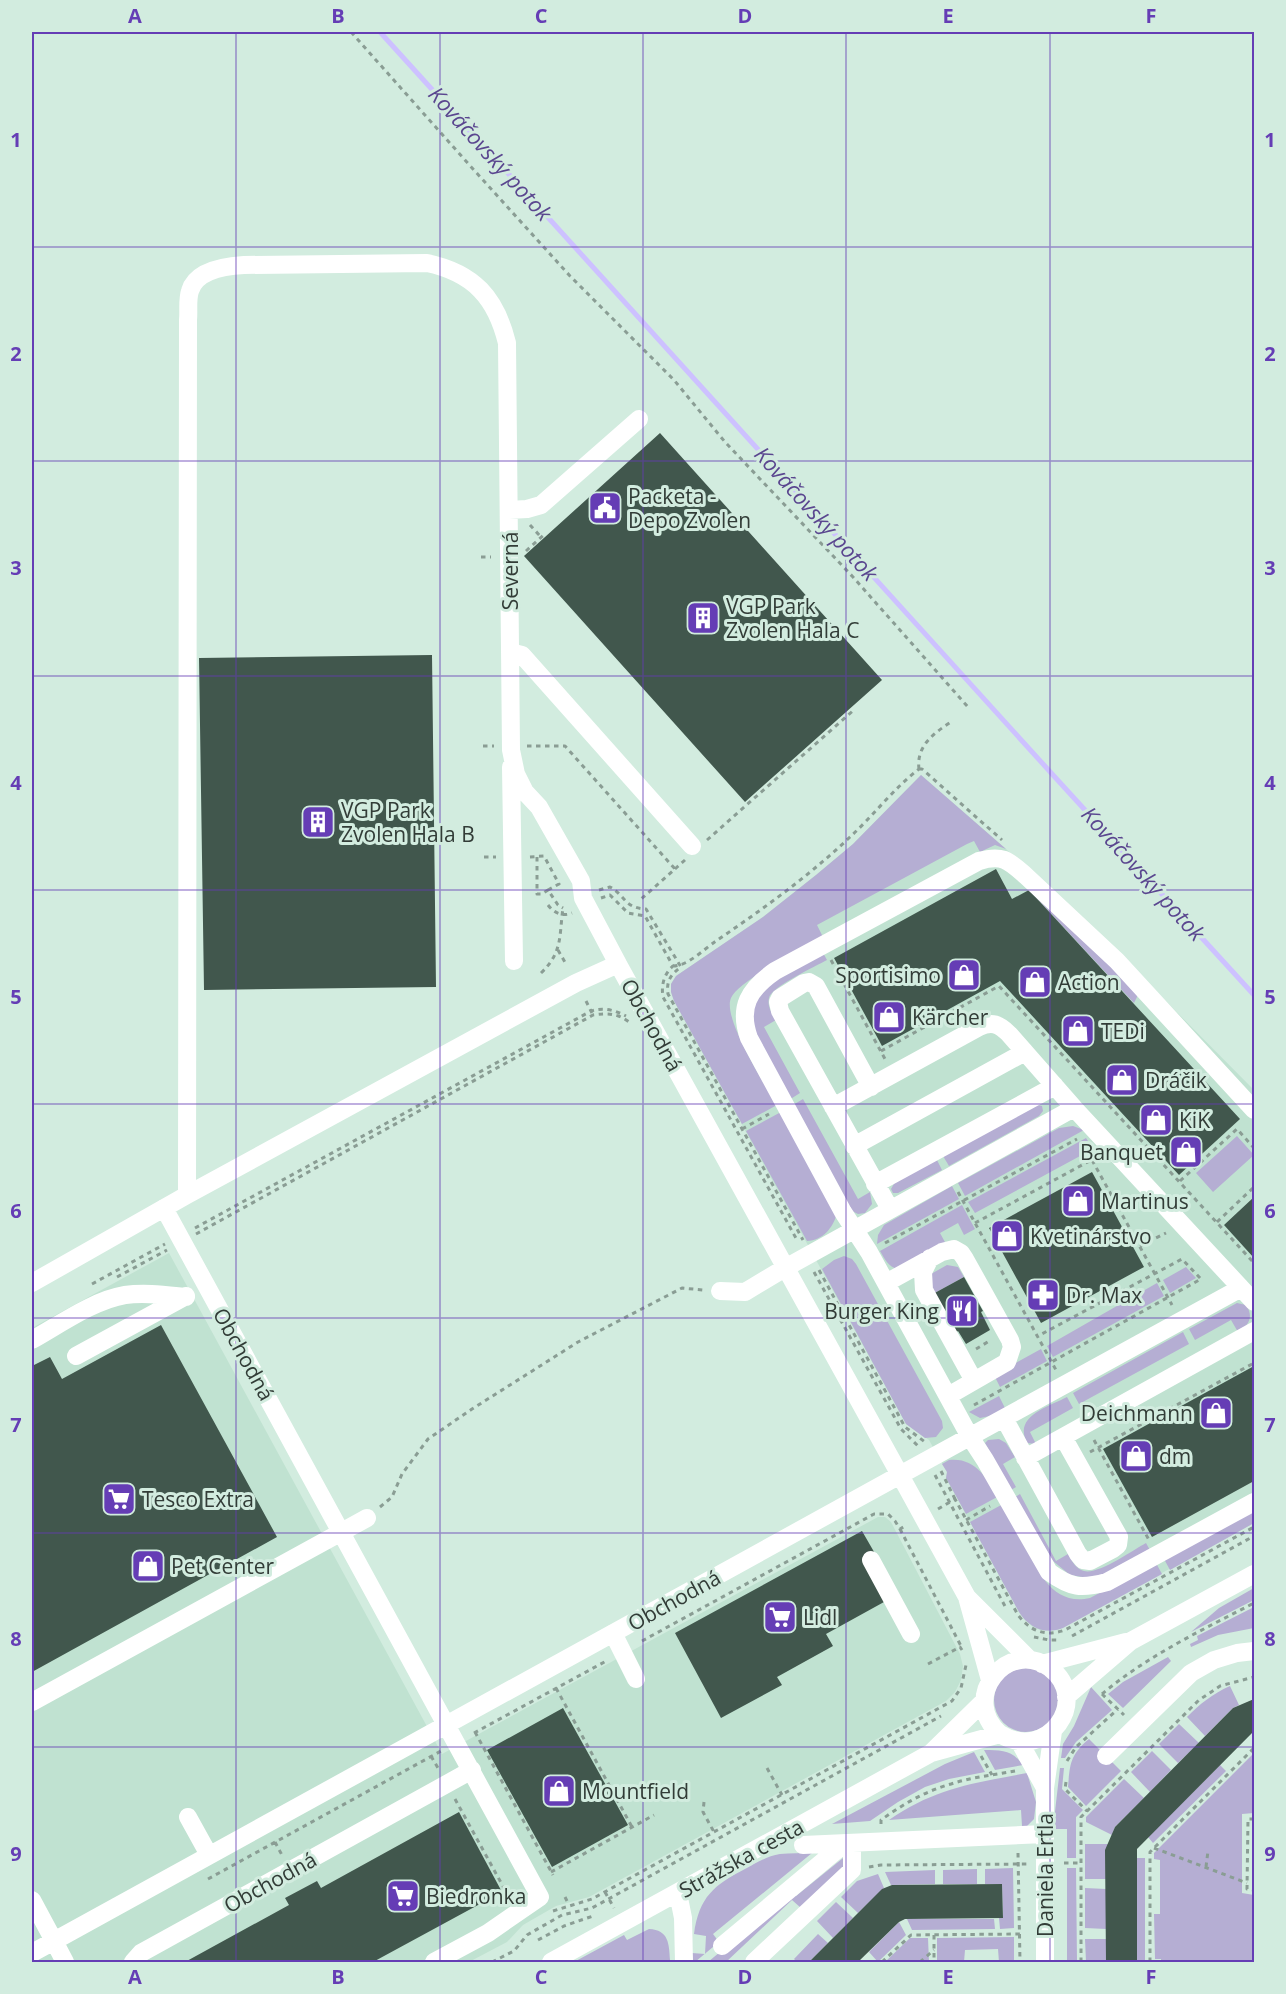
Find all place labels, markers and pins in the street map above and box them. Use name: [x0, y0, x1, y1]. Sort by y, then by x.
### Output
place label: Packeta - Depo Zvolen: [628, 482, 751, 534]
public building icon: Packeta - Depo Zvolen: [587, 490, 623, 526]
place label: VGP Park Zvolen Hala C: [726, 592, 859, 644]
building icon: VGP Park Zvolen Hala C: [685, 600, 721, 636]
place label: VGP Park Zvolen Hala B: [341, 796, 475, 848]
building icon: VGP Park Zvolen Hala B: [300, 804, 336, 840]
shop icon: Sportisimo: [946, 957, 982, 993]
place label: Sportisimo: [835, 961, 941, 989]
shop icon: Action: [1017, 964, 1053, 1000]
place label: Action: [1058, 968, 1120, 996]
shop icon: Kärcher: [871, 999, 907, 1035]
place label: Kärcher: [912, 1003, 989, 1031]
shop icon: TEDi: [1060, 1013, 1096, 1049]
place label: TEDi: [1101, 1017, 1145, 1045]
shop icon: Dráčik: [1104, 1062, 1140, 1098]
place label: Dráčik: [1145, 1066, 1207, 1094]
shop icon: KiK: [1138, 1102, 1174, 1138]
place label: KiK: [1179, 1106, 1210, 1134]
shop icon: Banquet: [1168, 1134, 1204, 1170]
place label: Banquet: [1080, 1138, 1163, 1166]
shop icon: Martinus: [1060, 1183, 1096, 1219]
place label: Martinus: [1101, 1187, 1189, 1215]
shop icon: Kvetinárstvo: [989, 1218, 1025, 1254]
place label: Kvetinárstvo: [1030, 1222, 1152, 1250]
pharmacy icon: Dr. Max: [1025, 1277, 1061, 1313]
place label: Dr. Max: [1066, 1281, 1142, 1309]
restaurant icon: Burger King: [944, 1293, 980, 1329]
place label: Burger King: [824, 1297, 939, 1325]
shop icon: Deichmann: [1198, 1395, 1234, 1431]
place label: Deichmann: [1081, 1399, 1193, 1427]
shop icon: dm: [1118, 1438, 1154, 1474]
place label: dm: [1159, 1442, 1191, 1470]
supermarket icon: Tesco Extra: [101, 1481, 137, 1517]
place label: Tesco Extra: [142, 1485, 254, 1513]
shop icon: Pet Center: [130, 1548, 166, 1584]
place label: Pet Center: [171, 1552, 275, 1580]
supermarket icon: Lidl: [762, 1599, 798, 1635]
place label: Lidl: [803, 1603, 837, 1631]
shop icon: Mountfield: [541, 1773, 577, 1809]
place label: Mountfield: [582, 1777, 689, 1805]
supermarket icon: Biedronka: [385, 1878, 421, 1914]
place label: Biedronka: [426, 1882, 526, 1910]

